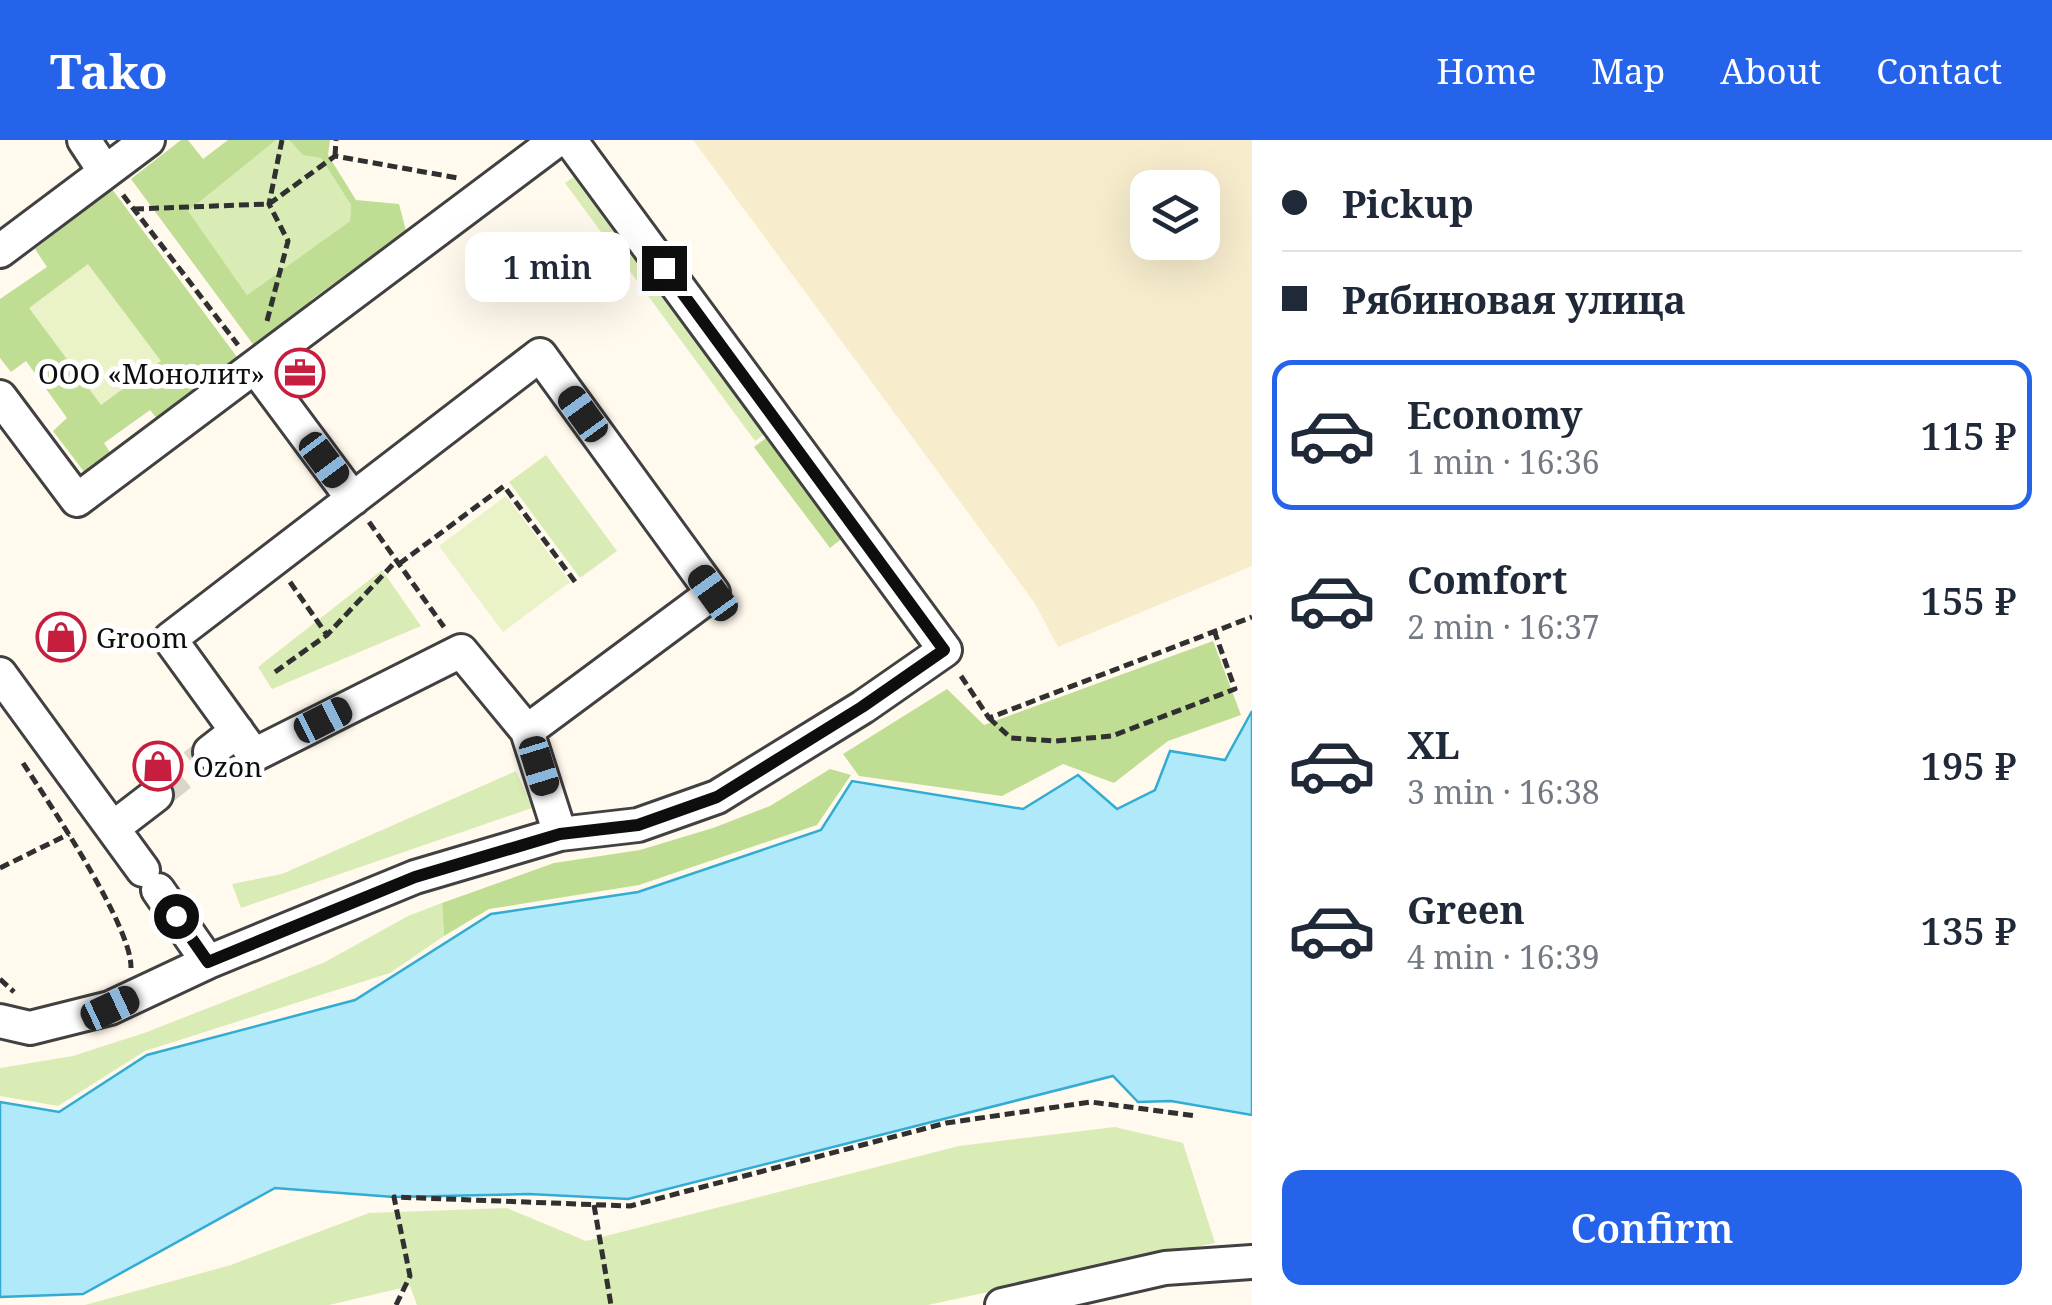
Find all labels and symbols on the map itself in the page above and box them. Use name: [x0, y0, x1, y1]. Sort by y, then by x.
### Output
callout: 1 min: [464, 233, 629, 303]
route end: [642, 246, 687, 291]
office icon: ООО «Монолит»: [274, 347, 326, 399]
place label: ООО «Монолит»: [38, 354, 265, 392]
car: [553, 381, 613, 447]
car: [294, 427, 354, 493]
car: [683, 560, 743, 626]
shop icon: Groom: [35, 611, 87, 663]
place label: Groom: [96, 618, 188, 656]
car: [289, 693, 357, 747]
car: [516, 733, 562, 799]
shop icon: Ozon: [132, 740, 184, 792]
place label: Ozon: [193, 747, 262, 785]
route start: [154, 894, 199, 939]
car: [76, 982, 144, 1034]

